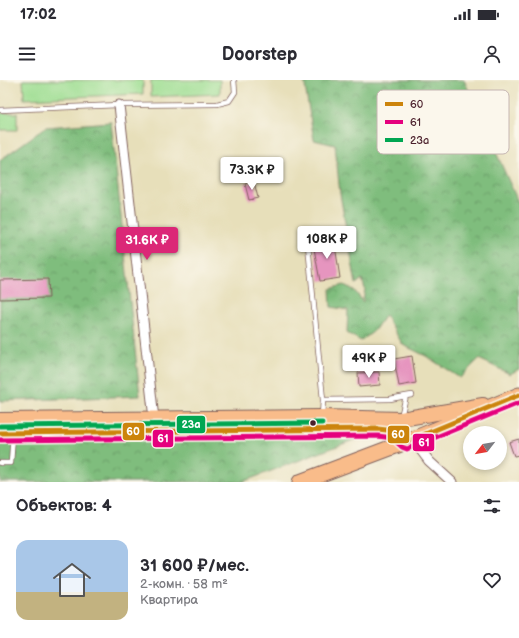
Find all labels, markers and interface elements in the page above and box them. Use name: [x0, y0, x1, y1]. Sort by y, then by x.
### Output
text: 17:02: [20, 5, 57, 24]
icon: menu: [16, 43, 38, 65]
icon: person: [481, 43, 503, 65]
text: Doorstep: [222, 44, 297, 65]
legend: [377, 90, 509, 154]
text: 60: [410, 98, 424, 111]
text: 61: [410, 116, 421, 129]
text: 23a: [410, 134, 429, 147]
pin: 73.3K ₽: [215, 157, 289, 191]
text: 73.3K ₽: [229, 162, 275, 178]
pin: 108K ₽: [294, 226, 360, 260]
pin: 31.6K ₽: [110, 227, 184, 261]
text: 108K ₽: [306, 231, 348, 247]
text: 31.6K ₽: [125, 232, 169, 248]
pin: 49K ₽: [341, 345, 397, 379]
text: 49K ₽: [351, 350, 387, 366]
line badge: 23a: [176, 415, 206, 434]
text: 23a: [181, 418, 201, 431]
unlabelled marker: [308, 418, 318, 428]
line badge: 60: [122, 422, 145, 441]
text: 60: [126, 425, 140, 438]
line badge: 60: [387, 425, 410, 444]
north arrow: [463, 426, 507, 470]
map controls: [463, 426, 507, 470]
text: 60: [391, 428, 405, 441]
line badge: 61: [152, 429, 174, 448]
text: 61: [157, 432, 169, 445]
line badge: 61: [412, 433, 435, 452]
text: 61: [418, 436, 430, 449]
icon: filters: [481, 495, 503, 517]
text: Объектов: 4: [16, 496, 112, 516]
icon: home: [48, 556, 96, 604]
text: 31 600 ₽/мес.: [140, 556, 249, 576]
icon: heart: [481, 569, 503, 591]
text: 2-комн. · 58 m²: [140, 576, 228, 592]
text: Квартира: [140, 592, 198, 608]

